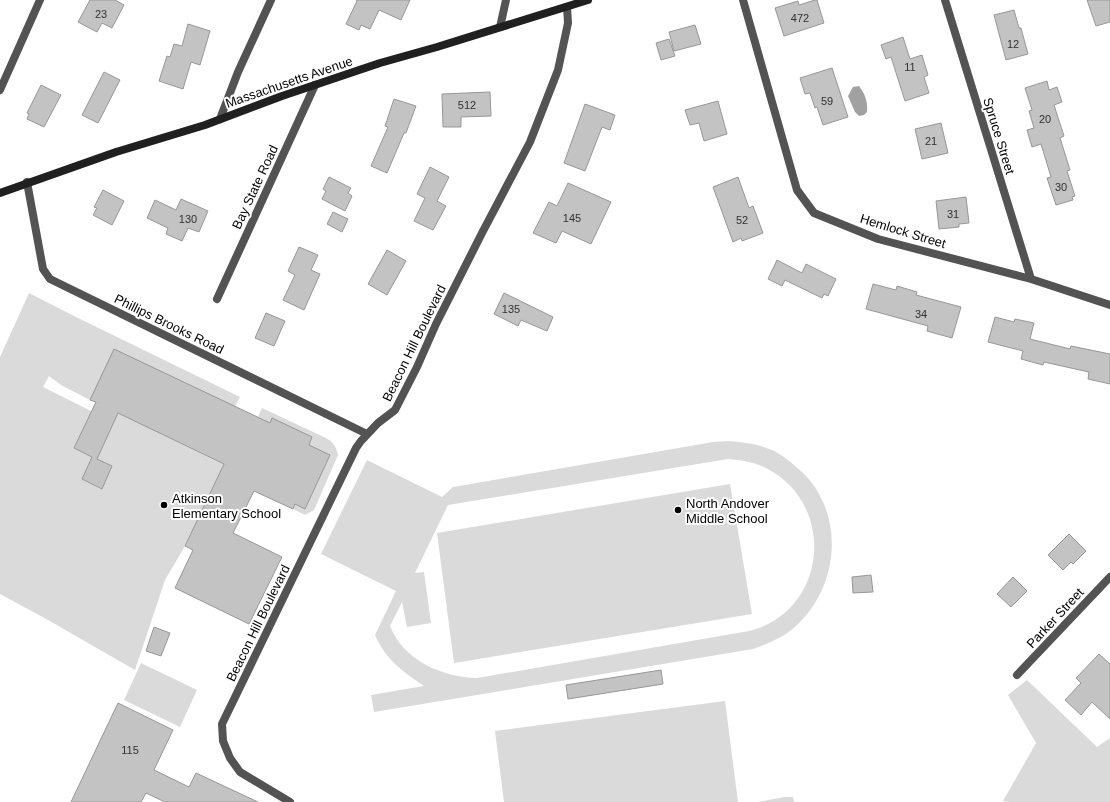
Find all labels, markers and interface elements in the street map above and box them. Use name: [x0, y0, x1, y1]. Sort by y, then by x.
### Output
house number: 23: [95, 8, 107, 20]
house number: 472: [791, 12, 809, 24]
house number: 12: [1007, 38, 1019, 50]
street label: Massachusetts Avenue: [223, 53, 355, 111]
house number: 11: [904, 61, 916, 73]
house number: 59: [821, 95, 833, 107]
street label: Spruce Street: [980, 96, 1018, 177]
house number: 512: [458, 99, 476, 111]
house number: 20: [1039, 113, 1051, 125]
house number: 21: [925, 135, 937, 147]
street label: Bay State Road: [229, 143, 281, 231]
house number: 30: [1055, 181, 1067, 193]
house number: 31: [947, 208, 959, 220]
street label: Hemlock Street: [858, 211, 948, 251]
house number: 145: [563, 212, 581, 224]
house number: 130: [179, 213, 197, 225]
house number: 52: [736, 214, 748, 226]
street label: Beacon Hill Boulevard: [379, 282, 449, 404]
street label: Phillips Brooks Road: [112, 291, 226, 357]
house number: 135: [502, 303, 520, 315]
house number: 34: [915, 308, 927, 320]
place label: Atkinson Elementary School: [172, 491, 281, 521]
place label: North Andover Middle School: [686, 496, 770, 526]
marker: Atkinson Elementary School: [159, 500, 169, 510]
marker: North Andover Middle School: [673, 505, 683, 515]
street label: Beacon Hill Boulevard: [223, 562, 293, 684]
street label: Parker Street: [1023, 585, 1087, 651]
house number: 115: [121, 744, 139, 756]

